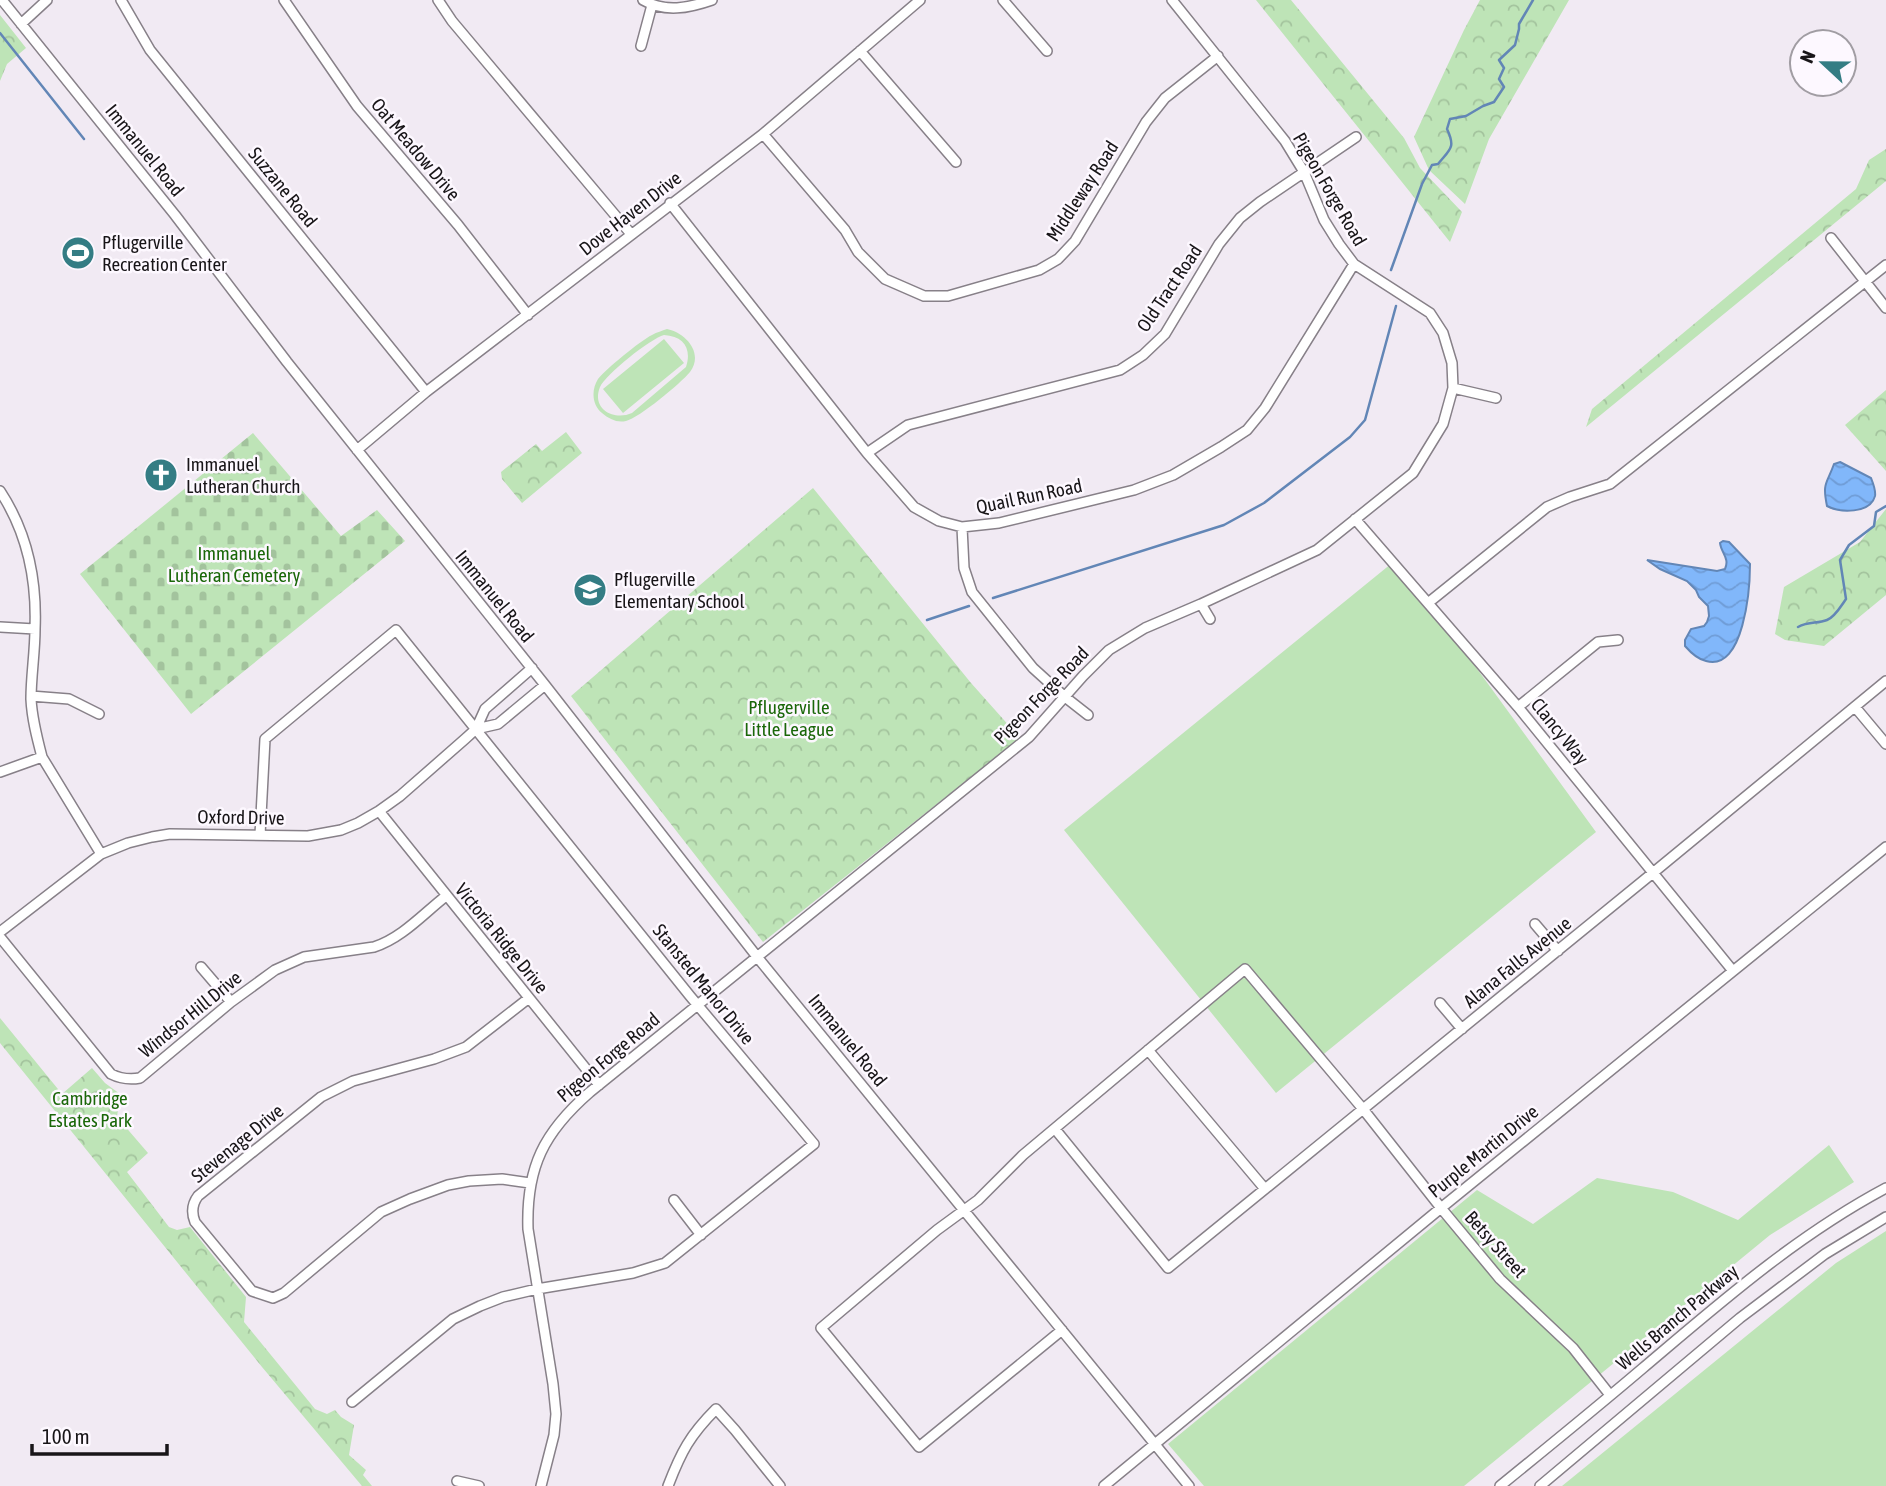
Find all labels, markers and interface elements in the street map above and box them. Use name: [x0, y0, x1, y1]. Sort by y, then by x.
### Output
north arrow: [1788, 28, 1858, 98]
text: N: [1795, 47, 1820, 66]
street label: Oat Meadow Drive: [367, 93, 465, 205]
street label: Immanuel Road: [101, 100, 189, 200]
street label: Pigeon Forge Road: [1289, 129, 1371, 249]
street label: Middleway Road: [1041, 137, 1123, 245]
street label: Suzzane Road: [244, 143, 322, 231]
street label: Dove Haven Drive: [575, 166, 685, 260]
place label: Pflugerville Recreation Center: [102, 231, 227, 275]
sports icon: Pflugerville Recreation Center: [59, 234, 97, 272]
street label: Old Tract Road: [1132, 240, 1206, 336]
place label: Immanuel Lutheran Church: [186, 453, 301, 497]
church icon: Immanuel Lutheran Church: [142, 456, 180, 494]
street label: Quail Run Road: [974, 474, 1084, 518]
park label: Immanuel Lutheran Cemetery: [168, 542, 300, 586]
street label: Immanuel Road: [451, 546, 539, 646]
place label: Pflugerville Elementary School: [614, 568, 745, 612]
school or university icon: Pflugerville Elementary School: [571, 571, 609, 609]
street label: Pigeon Forge Road: [989, 642, 1093, 748]
street label: Clancy Way: [1527, 693, 1594, 769]
park label: Pflugerville Little League: [744, 696, 834, 740]
street label: Oxford Drive: [197, 805, 285, 829]
street label: Victoria Ridge Drive: [451, 879, 553, 997]
street label: Alana Falls Avenue: [1459, 912, 1575, 1012]
street label: Stansted Manor Drive: [649, 919, 759, 1049]
street label: Windsor Hill Drive: [134, 966, 246, 1062]
street label: Immanuel Road: [804, 990, 892, 1090]
street label: Pigeon Forge Road: [552, 1008, 664, 1106]
park label: Cambridge Estates Park: [48, 1087, 133, 1131]
street label: Stevenage Drive: [187, 1099, 287, 1187]
street label: Purple Martin Drive: [1424, 1100, 1542, 1202]
street label: Betsy Street: [1460, 1206, 1532, 1282]
street label: Wells Branch Parkway: [1612, 1260, 1742, 1374]
scale bar: [32, 1412, 166, 1456]
text: 100 m: [42, 1424, 90, 1448]

